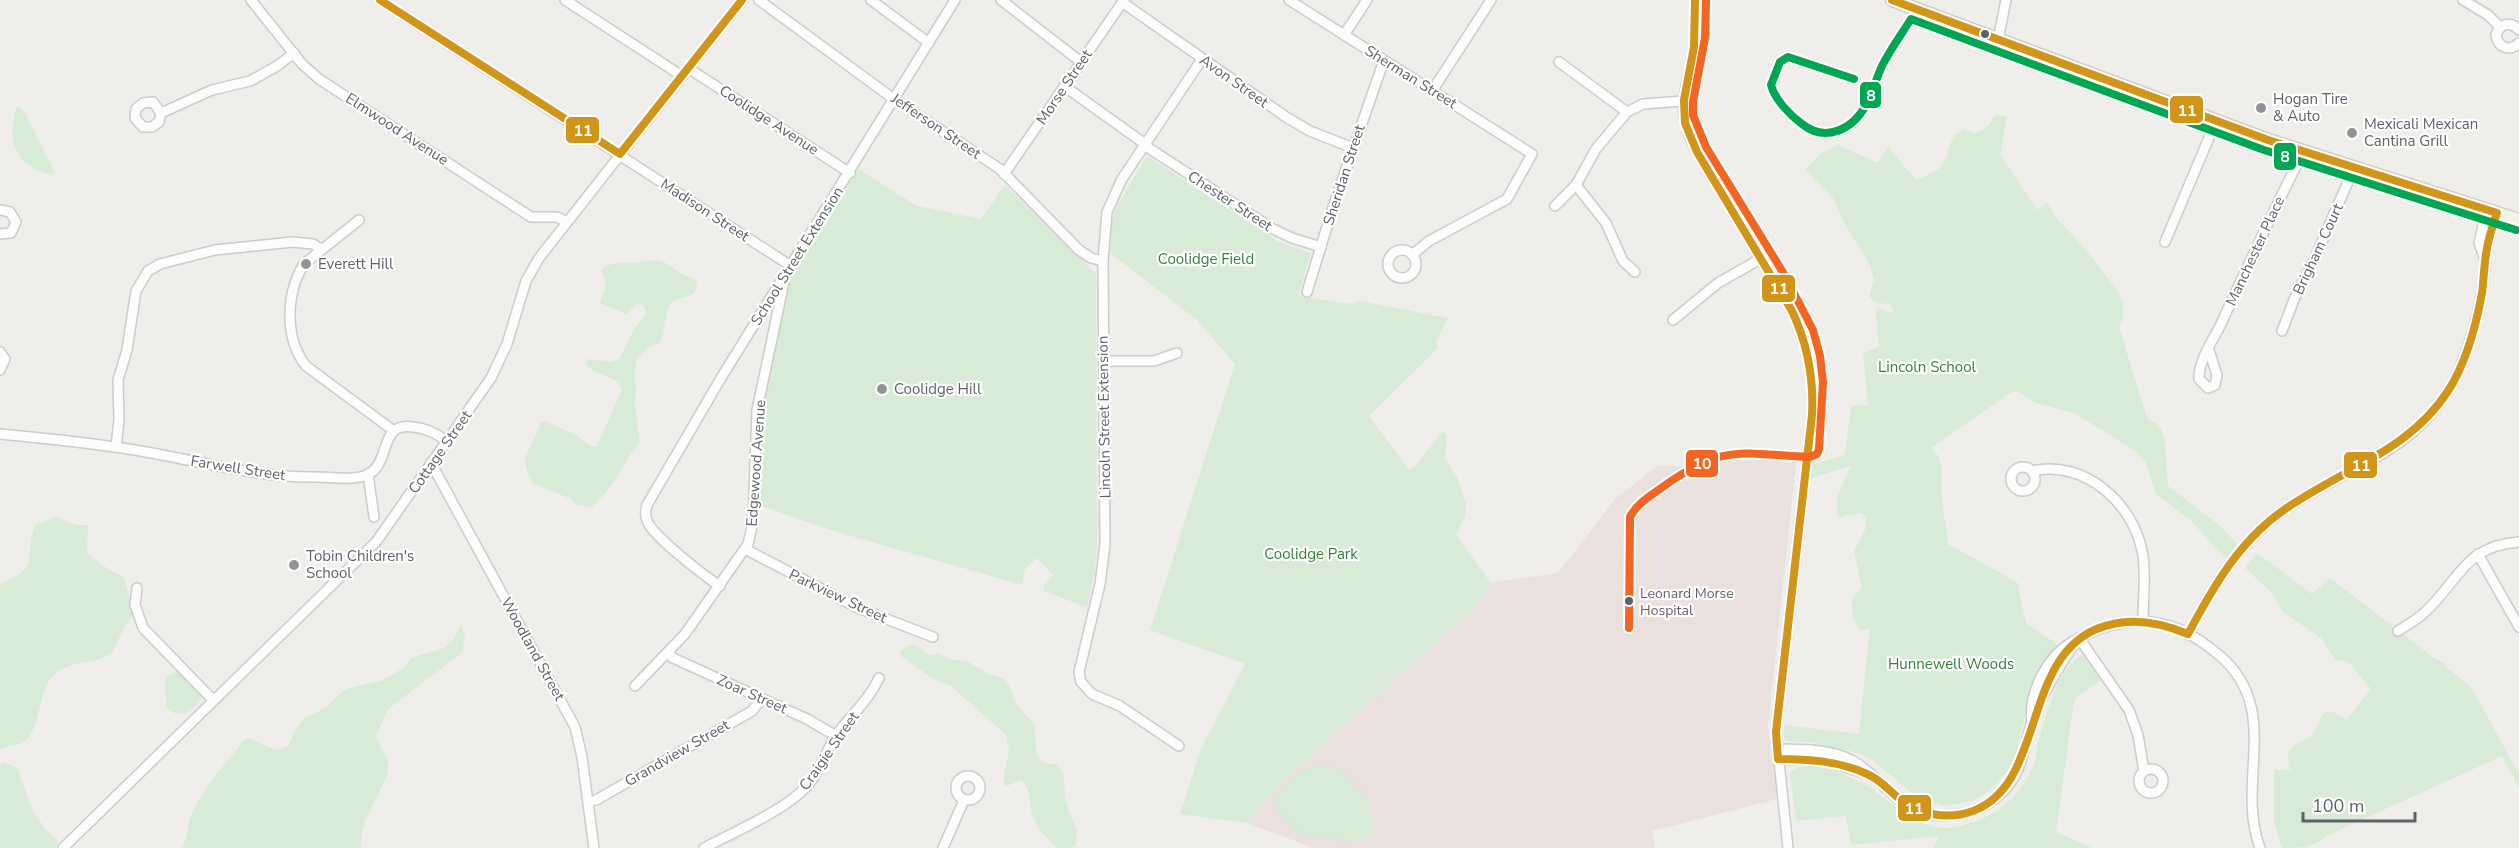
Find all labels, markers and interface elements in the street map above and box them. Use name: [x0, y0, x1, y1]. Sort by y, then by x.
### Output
unlabelled marker: [1979, 28, 1991, 40]
street label: Sherman Street: [1361, 41, 1462, 114]
street label: Morse Street: [1032, 45, 1097, 128]
street label: Avon Street: [1196, 50, 1273, 113]
street label: Coolidge Avenue: [716, 80, 823, 160]
line badge: 8: [1859, 81, 1882, 109]
text: 8: [1866, 85, 1876, 107]
street label: Elmwood Avenue: [342, 88, 452, 170]
street label: Jefferson Street: [886, 88, 986, 164]
place label: Hogan Tire & Auto: [2273, 89, 2348, 126]
line badge: 11: [2169, 95, 2204, 124]
text: 11: [2177, 100, 2197, 122]
marker: Hogan Tire & Auto: [2254, 101, 2268, 115]
place label: Mexicali Mexican Cantina Grill: [2364, 114, 2478, 151]
line badge: 11: [565, 116, 600, 144]
text: 11: [573, 120, 593, 142]
street label: Sheridan Street: [1318, 121, 1370, 228]
marker: Mexicali Mexican Cantina Grill: [2345, 126, 2359, 140]
line badge: 8: [2273, 142, 2297, 171]
text: 8: [2280, 146, 2290, 168]
street label: Chester Street: [1184, 166, 1277, 236]
street label: Madison Street: [657, 174, 754, 247]
street label: School Street Extension: [746, 183, 848, 329]
street label: Manchester Place: [2221, 193, 2289, 309]
street label: Brigham Court: [2288, 200, 2348, 298]
park label: Coolidge Field: [1158, 249, 1254, 269]
place label: Everett Hill: [318, 254, 394, 274]
marker: Everett Hill: [299, 257, 313, 271]
line badge: 11: [1761, 274, 1796, 303]
text: 11: [1769, 278, 1789, 300]
street label: Lincoln Street Extension: [1093, 335, 1115, 499]
park label: Lincoln School: [1878, 357, 1977, 377]
place label: Coolidge Hill: [894, 379, 982, 399]
marker: Coolidge Hill: [875, 382, 889, 396]
street label: Edgewood Avenue: [742, 399, 770, 527]
street label: Cottage Street: [404, 406, 477, 498]
line badge: 10: [1685, 449, 1719, 478]
street label: Farwell Street: [189, 451, 288, 485]
line badge: 11: [2343, 451, 2378, 479]
text: 10: [1692, 453, 1712, 475]
text: 11: [2351, 455, 2371, 477]
park label: Coolidge Park: [1264, 544, 1358, 564]
place label: Tobin Children's School: [306, 546, 414, 583]
marker: Tobin Children's School: [287, 558, 301, 572]
street label: Parkview Street: [786, 564, 891, 628]
place label: Leonard Morse Hospital: [1640, 584, 1734, 620]
street label: Woodland Street: [496, 594, 570, 705]
marker: Leonard Morse Hospital: [1623, 595, 1635, 607]
park label: Hunnewell Woods: [1888, 654, 2014, 674]
street label: Zoar Street: [714, 670, 791, 719]
street label: Craigie Street: [794, 707, 864, 794]
street label: Grandview Street: [621, 714, 734, 791]
scale bar: [2303, 785, 2416, 823]
line badge: 11: [1897, 794, 1932, 822]
text: 100 m: [2312, 794, 2364, 818]
text: 11: [1904, 798, 1924, 820]

